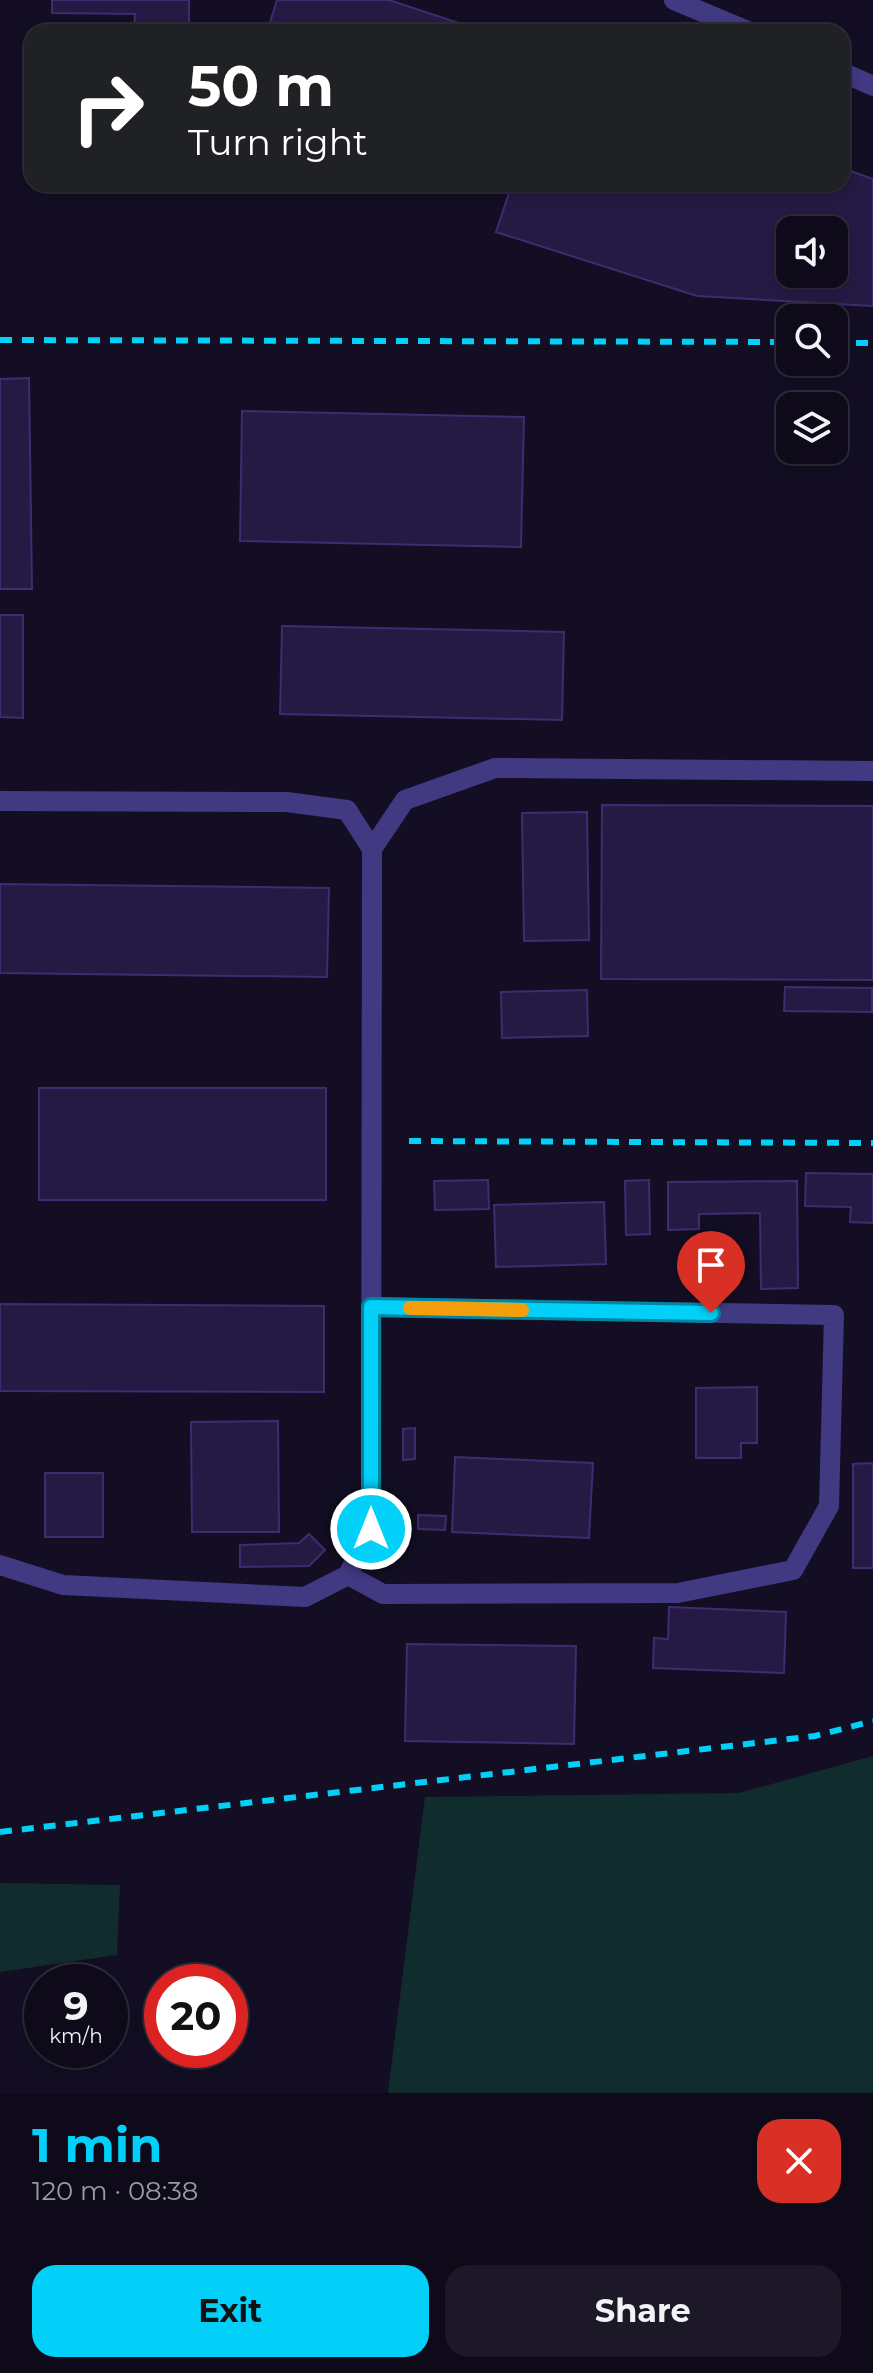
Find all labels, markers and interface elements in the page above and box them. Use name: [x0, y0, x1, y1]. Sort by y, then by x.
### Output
text: 50 m: [188, 52, 334, 120]
icon: right: [56, 56, 160, 160]
text: Turn right: [188, 120, 368, 164]
map controls: [776, 216, 848, 464]
button: sound: [776, 216, 848, 288]
button: search: [776, 304, 848, 376]
button: layers: [776, 392, 848, 464]
pin: [677, 1231, 745, 1313]
icon: arrive: [689, 1243, 733, 1287]
position arrow: [329, 1487, 413, 1571]
speed limit sign: 20: [144, 1964, 248, 2068]
text: 9: [63, 1981, 89, 2030]
text: km/h: [49, 2024, 103, 2048]
text: 1 min: [32, 2116, 162, 2174]
button: close: [757, 2119, 841, 2203]
text: 120 m · 08:38: [32, 2175, 198, 2207]
button: Exit: [32, 2265, 429, 2357]
button: Share: [445, 2265, 841, 2357]

